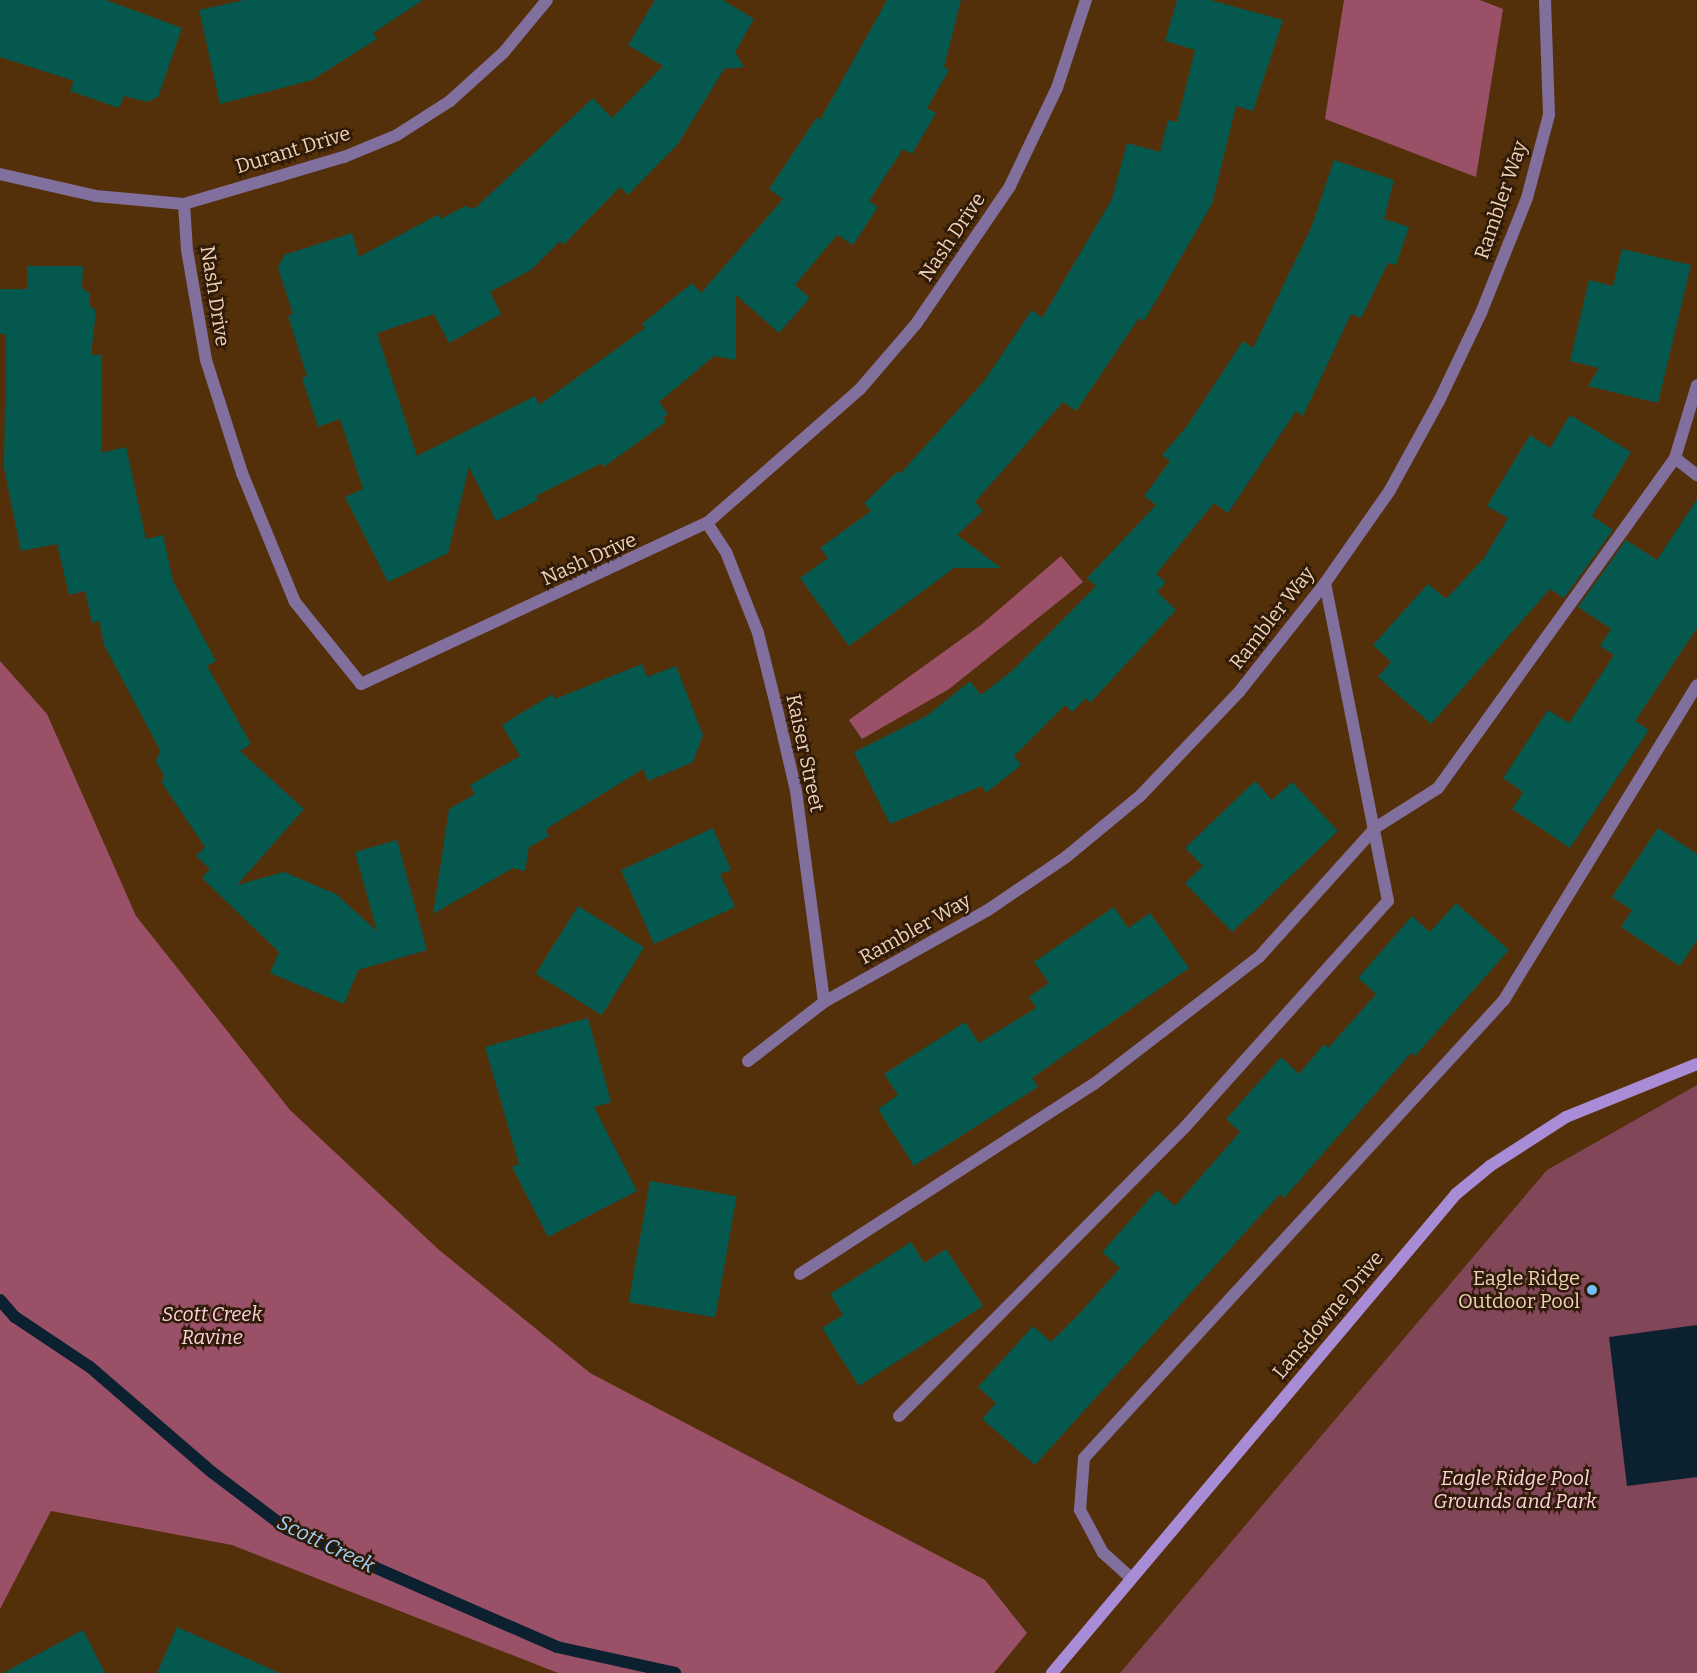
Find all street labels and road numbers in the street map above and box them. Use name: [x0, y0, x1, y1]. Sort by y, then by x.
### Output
street label: Durant Drive: [233, 121, 353, 179]
street label: Rambler Way: [1470, 138, 1532, 262]
street label: Nash Drive: [914, 188, 990, 286]
street label: Nash Drive: [195, 244, 235, 348]
street label: Nash Drive: [538, 527, 640, 591]
street label: Rambler Way: [1224, 562, 1320, 674]
street label: Kaiser Street: [781, 692, 829, 814]
street label: Rambler Way: [855, 889, 975, 969]
street label: Lansdowne Drive: [1267, 1246, 1389, 1384]

